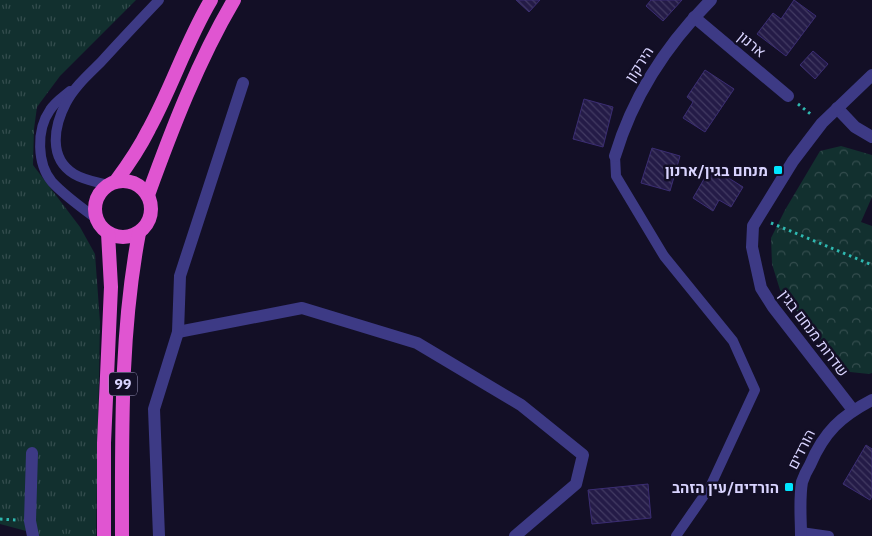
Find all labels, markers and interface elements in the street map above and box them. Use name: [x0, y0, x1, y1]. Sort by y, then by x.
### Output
street label: ארנון: [734, 27, 770, 61]
street label: הירקון: [620, 43, 658, 85]
place label: מנחם בגין/ארנון: [665, 161, 768, 180]
marker: מנחם בגין/ארנון: [772, 164, 784, 176]
street label: שדרות מנחם בגין: [775, 286, 853, 380]
road number: 99: [109, 372, 137, 396]
street label: הורדים: [783, 426, 819, 472]
place label: הורדים/עין הזהב: [672, 478, 779, 497]
marker: הורדים/עין הזהב: [783, 481, 795, 493]

